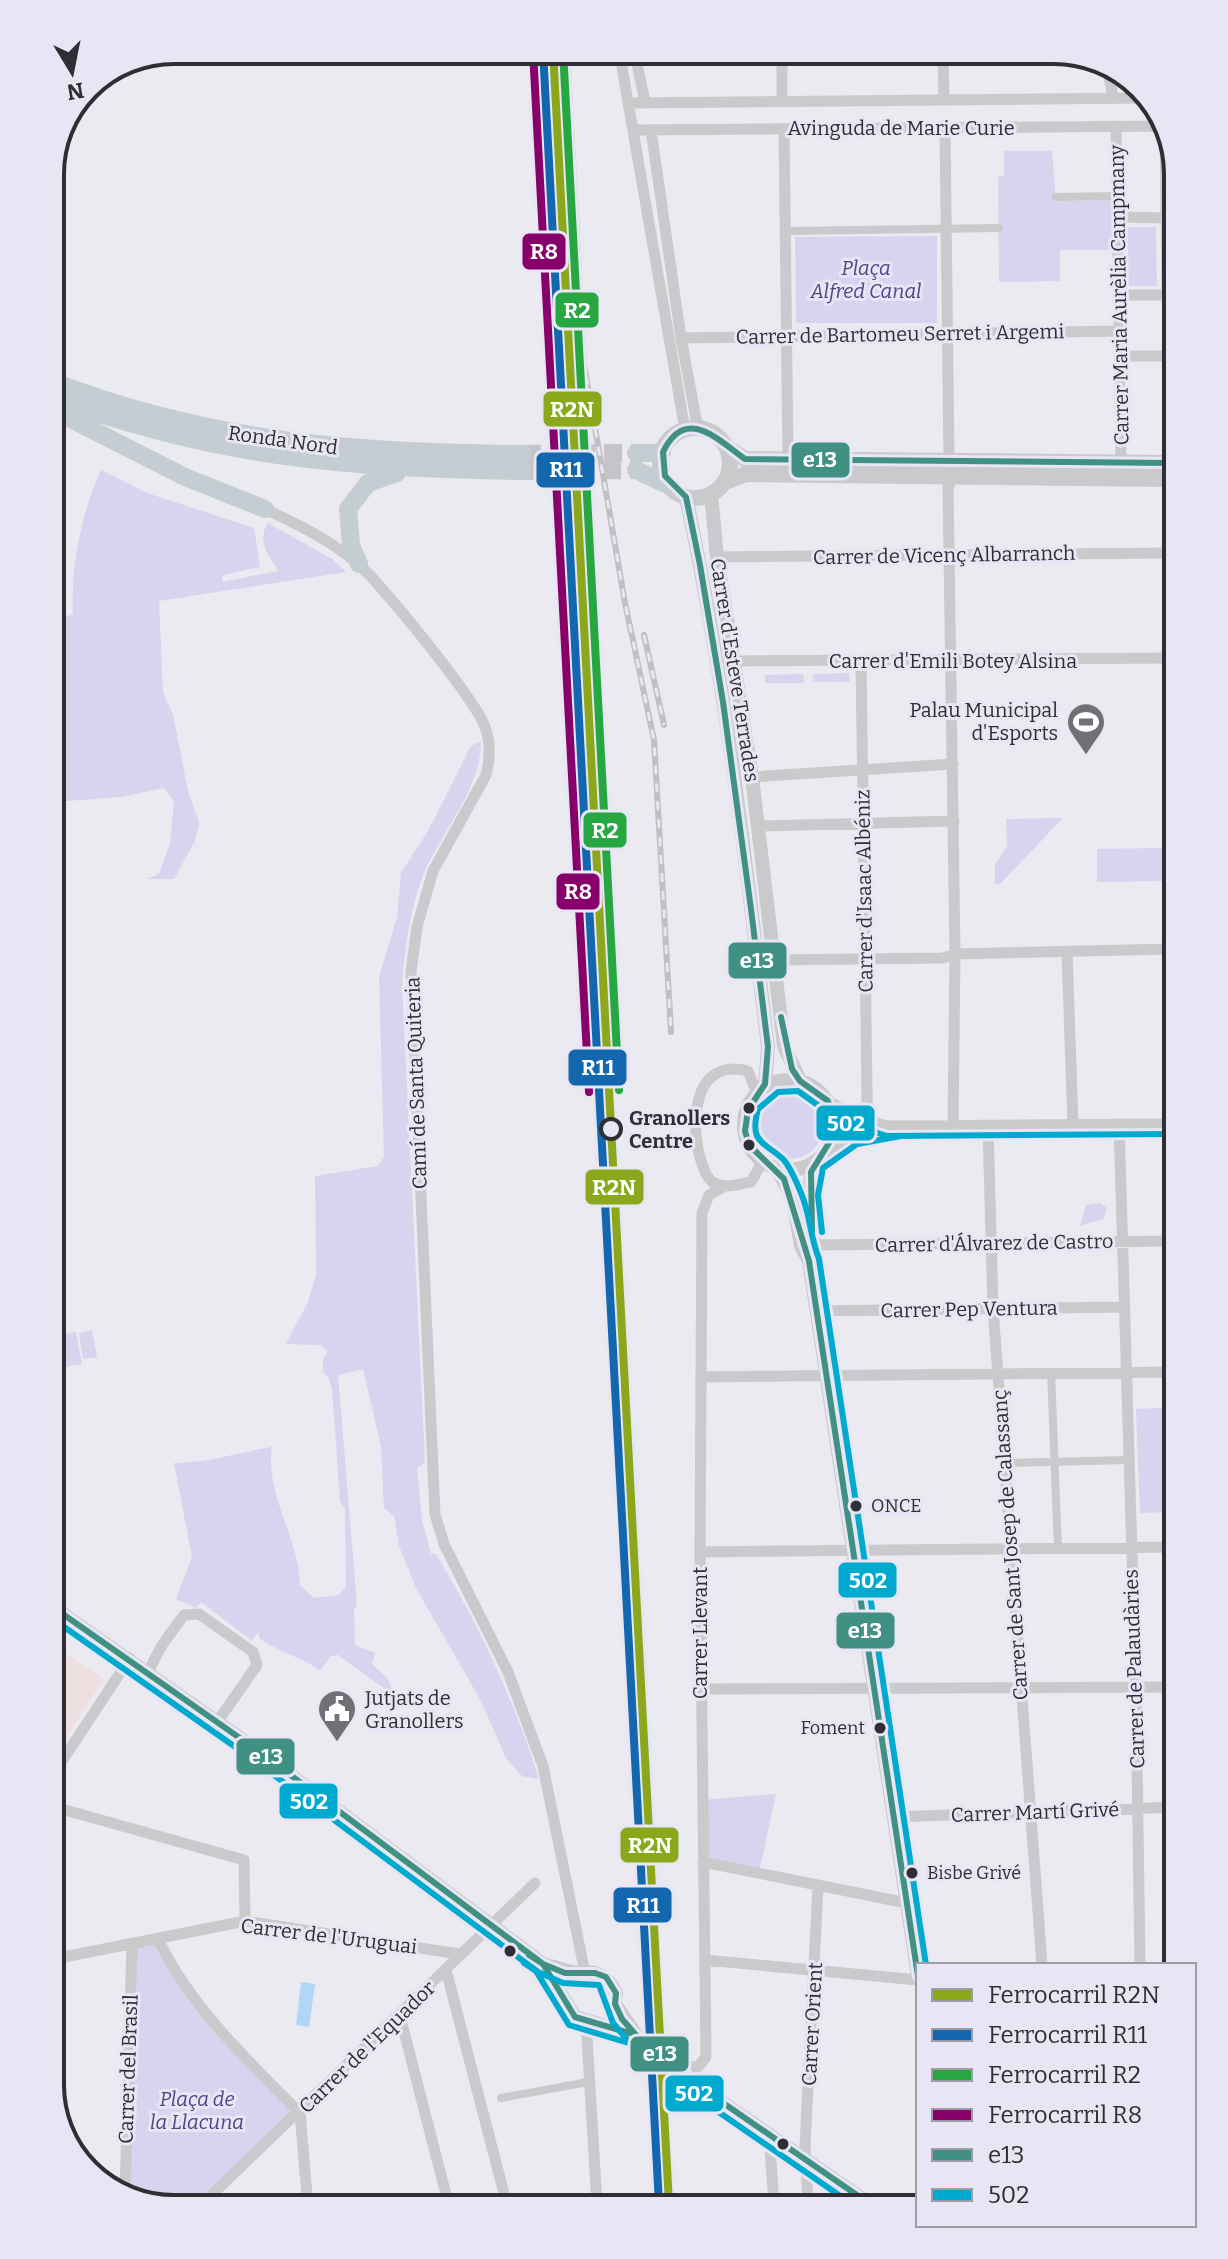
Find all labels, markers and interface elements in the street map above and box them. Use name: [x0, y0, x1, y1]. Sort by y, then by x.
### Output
north arrow: [32, 32, 112, 112]
text: N: [65, 76, 86, 106]
street label: Avinguda de Marie Curie: [787, 116, 1015, 140]
street label: Carrer Maria Aurèlia Campmany: [1104, 144, 1134, 445]
line badge: R8: [521, 232, 567, 271]
text: R8: [530, 238, 558, 265]
park label: Plaça Alfred Canal: [809, 256, 922, 304]
line badge: R2: [554, 291, 600, 329]
text: R2: [563, 297, 591, 324]
street label: Carrer de Bartomeu Serret i Argemi: [735, 319, 1065, 349]
line badge: R2N: [542, 390, 603, 428]
text: R2N: [550, 396, 594, 423]
street label: Ronda Nord: [227, 420, 340, 460]
line badge: e13: [790, 441, 851, 479]
text: e13: [803, 446, 837, 473]
line badge: R11: [535, 451, 596, 489]
text: R11: [549, 456, 583, 483]
street label: Carrer de Vicenç Albarranch: [813, 541, 1076, 569]
street label: Carrer d'Esteve Terrades: [705, 556, 765, 784]
street label: Carrer d'Emili Botey Alsina: [829, 649, 1077, 673]
place label: Palau Municipal d'Esports: [909, 698, 1058, 745]
sports icon: Palau Municipal d'Esports: [1065, 701, 1107, 756]
street label: Carrer d'Isaac Albéniz: [850, 789, 878, 993]
line badge: R2: [582, 811, 628, 849]
text: R2: [591, 817, 619, 844]
line badge: R8: [555, 872, 601, 911]
text: R8: [564, 878, 592, 905]
line badge: e13: [727, 941, 788, 980]
text: e13: [740, 947, 774, 974]
street label: Camí de Santa Quiteria: [400, 976, 432, 1190]
line badge: R11: [567, 1048, 628, 1087]
text: R11: [581, 1054, 615, 1081]
unlabelled marker: [741, 1100, 757, 1116]
line badge: 502: [815, 1104, 876, 1142]
place label: Granollers Centre: [629, 1106, 730, 1153]
text: 502: [827, 1110, 865, 1137]
marker: Granollers Centre: [600, 1118, 622, 1140]
unlabelled marker: [741, 1137, 757, 1153]
line badge: R2N: [584, 1168, 645, 1206]
text: R2N: [592, 1174, 636, 1201]
street label: Carrer d'Álvarez de Castro: [875, 1229, 1113, 1257]
street label: Carrer Pep Ventura: [880, 1295, 1058, 1323]
street label: Carrer de Sant Josep de Calassanç: [987, 1389, 1033, 1701]
place label: ONCE: [871, 1495, 921, 1517]
marker: ONCE: [848, 1498, 864, 1514]
line badge: 502: [837, 1561, 898, 1599]
street label: Carrer Llevant: [688, 1567, 712, 1699]
text: 502: [849, 1567, 887, 1594]
street label: Carrer de Palaudàries: [1119, 1569, 1149, 1769]
line badge: e13: [835, 1611, 896, 1650]
text: e13: [848, 1617, 882, 1644]
place label: Jutjats de Granollers: [364, 1686, 464, 1733]
public building icon: Jutjats de Granollers: [316, 1688, 358, 1743]
place label: Foment: [800, 1717, 865, 1739]
marker: Foment: [872, 1720, 888, 1736]
line badge: e13: [235, 1737, 296, 1776]
text: e13: [249, 1743, 283, 1770]
line badge: 502: [278, 1782, 339, 1820]
text: 502: [290, 1788, 328, 1815]
street label: Carrer Martí Grivé: [950, 1797, 1120, 1827]
line badge: R2N: [619, 1826, 680, 1864]
text: R2N: [628, 1832, 672, 1859]
place label: Bisbe Grivé: [927, 1862, 1021, 1884]
marker: Bisbe Grivé: [904, 1865, 920, 1881]
line badge: R11: [612, 1886, 673, 1924]
text: R11: [626, 1892, 660, 1919]
street label: Carrer de l'Uruguai: [239, 1913, 419, 1959]
unlabelled marker: [502, 1943, 518, 1959]
street label: Carrer Orient: [797, 1961, 827, 2087]
legend: [916, 1963, 1196, 2227]
street label: Carrer de l'Equador: [294, 1976, 440, 2118]
text: Ferrocarril R2N: [988, 1981, 1160, 2009]
street label: Carrer del Brasil: [113, 1994, 143, 2144]
text: Ferrocarril R11: [988, 2021, 1148, 2049]
line badge: e13: [629, 2035, 690, 2073]
text: e13: [643, 2040, 677, 2067]
text: Ferrocarril R2: [988, 2061, 1141, 2089]
line badge: 502: [664, 2074, 725, 2113]
text: 502: [675, 2080, 713, 2107]
park label: Plaça de la Llacuna: [150, 2087, 244, 2134]
text: Ferrocarril R8: [988, 2101, 1142, 2129]
unlabelled marker: [775, 2136, 791, 2152]
text: e13: [988, 2141, 1025, 2169]
text: 502: [988, 2181, 1029, 2209]

